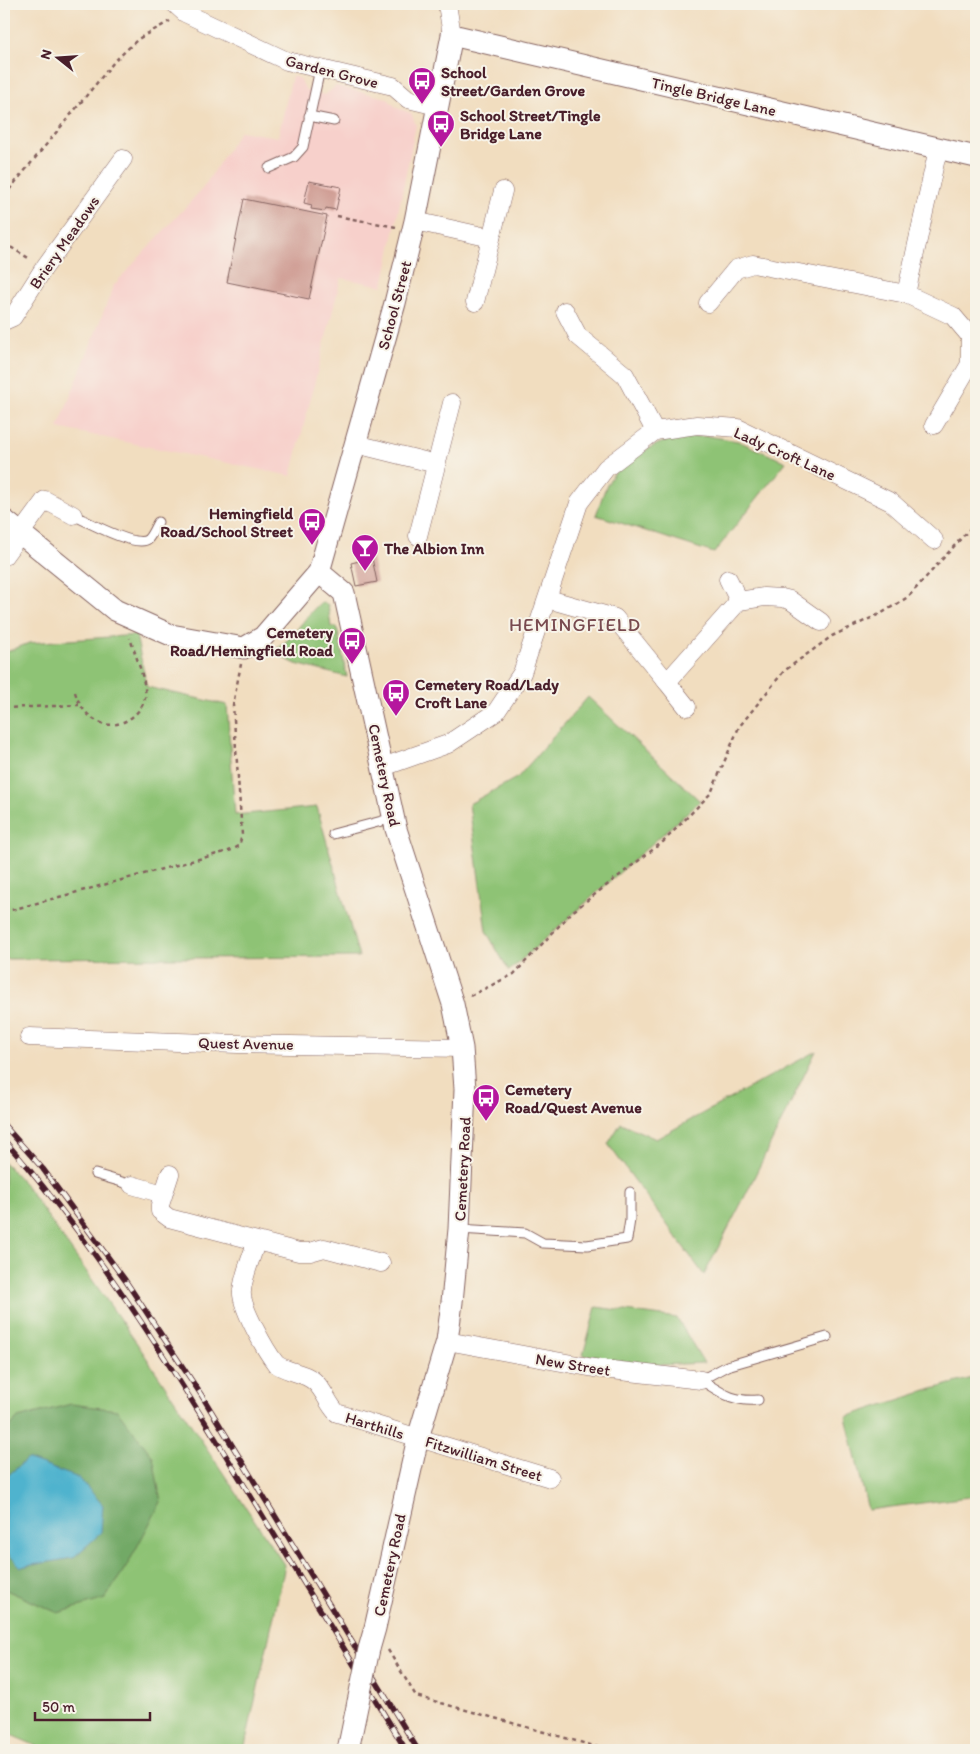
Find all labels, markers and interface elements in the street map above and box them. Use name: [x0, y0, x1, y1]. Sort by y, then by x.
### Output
north arrow: [32, 32, 82, 82]
text: N: [37, 47, 56, 61]
street label: Garden Grove: [283, 51, 380, 92]
place label: School Street/Garden Grove: [441, 63, 586, 100]
bus stop icon: School Street/Garden Grove: [407, 66, 437, 105]
street label: Tingle Bridge Lane: [650, 73, 778, 120]
place label: School Street/Tingle Bridge Lane: [460, 106, 601, 144]
bus stop icon: School Street/Tingle Bridge Lane: [426, 109, 456, 148]
street label: Briery Meadows: [25, 192, 104, 292]
street label: School Street: [373, 258, 416, 352]
street label: Lady Croft Lane: [731, 422, 839, 484]
place label: Hemingfield Road/School Street: [160, 504, 293, 541]
bus stop icon: Hemingfield Road/School Street: [297, 507, 327, 546]
bar icon: The Albion Inn: [350, 533, 380, 572]
place label: The Albion Inn: [383, 539, 485, 558]
district label: HEMINGFIELD: [509, 613, 641, 636]
place label: Cemetery Road/Hemingfield Road: [170, 623, 333, 661]
bus stop icon: Cemetery Road/Hemingfield Road: [337, 626, 367, 665]
place label: Cemetery Road/Lady Croft Lane: [415, 675, 559, 712]
bus stop icon: Cemetery Road/Lady Croft Lane: [381, 678, 411, 717]
street label: Cemetery Road: [364, 722, 405, 829]
street label: Quest Avenue: [198, 1033, 294, 1054]
place label: Cemetery Road/Quest Avenue: [505, 1080, 642, 1117]
bus stop icon: Cemetery Road/Quest Avenue: [471, 1083, 501, 1122]
street label: Cemetery Road: [450, 1116, 475, 1222]
street label: New Street: [534, 1349, 612, 1380]
street label: Harthills: [343, 1408, 407, 1443]
street label: Fitzwilliam Street: [423, 1432, 545, 1485]
street label: Cemetery Road: [369, 1512, 410, 1618]
scale bar: [35, 1689, 150, 1721]
text: 50 m: [42, 1698, 75, 1716]

